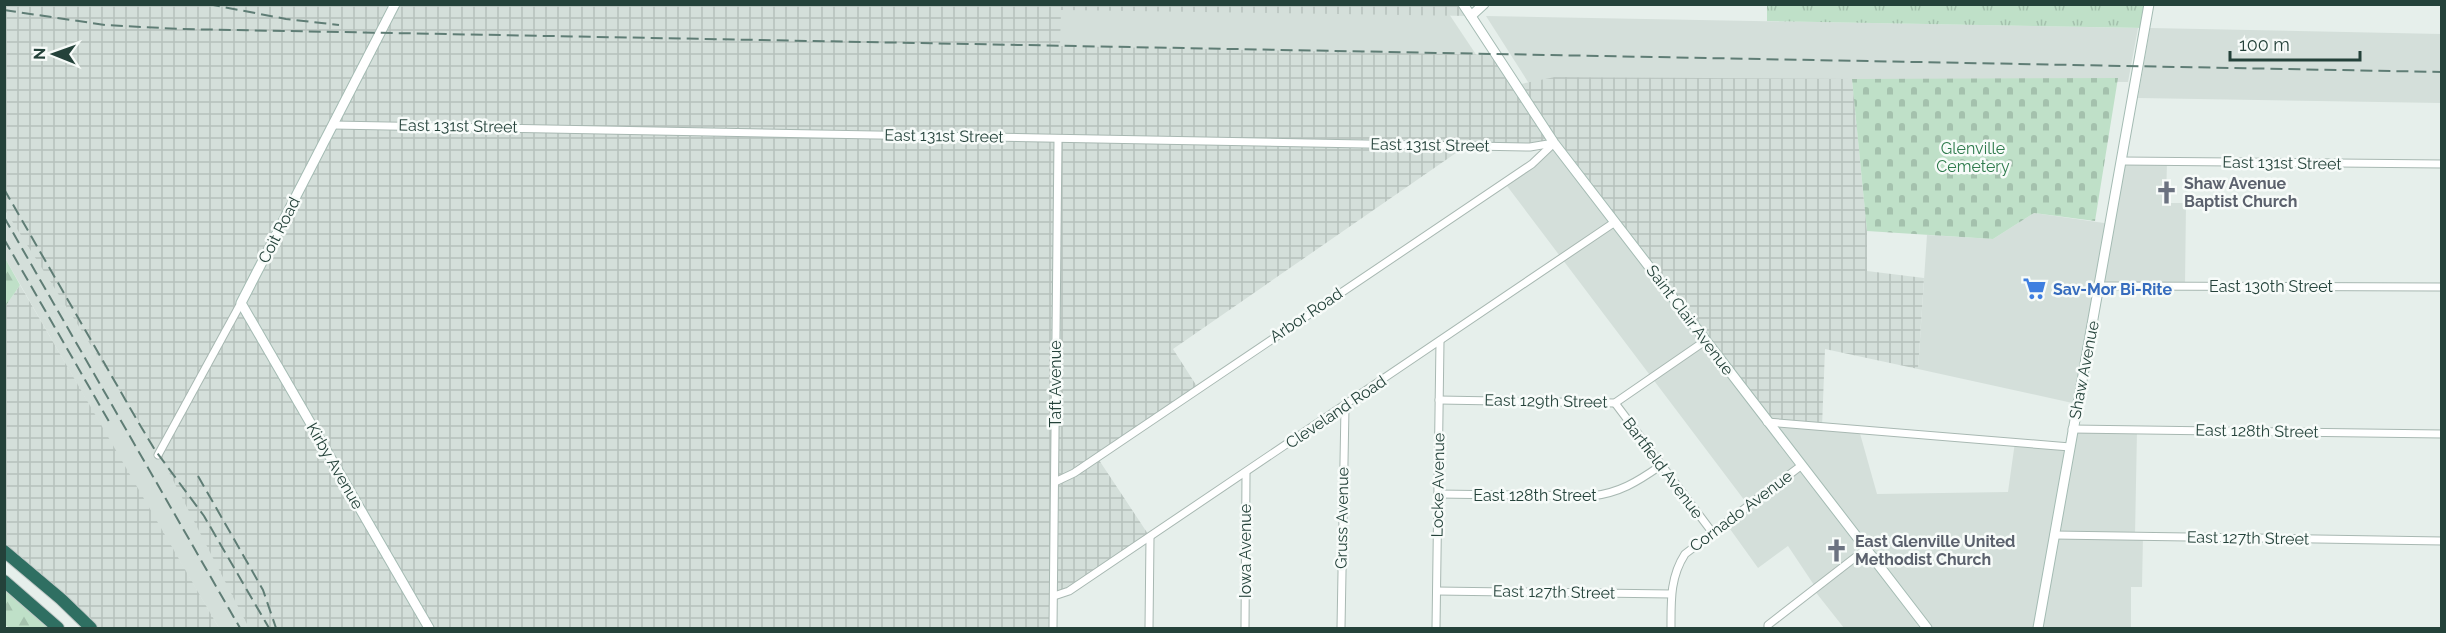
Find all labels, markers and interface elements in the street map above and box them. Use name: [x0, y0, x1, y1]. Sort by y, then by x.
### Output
north arrow: [24, 24, 84, 84]
scale bar: [2230, 24, 2360, 62]
text: 100 m: [2239, 34, 2290, 55]
text: N: [30, 47, 49, 60]
street label: East 131st Street: [398, 115, 518, 137]
street label: East 131st Street: [884, 125, 1004, 147]
street label: East 131st Street: [1370, 134, 1490, 156]
park label: Glenville Cemetery: [1936, 139, 2010, 176]
street label: East 131st Street: [2222, 152, 2342, 174]
place label: Shaw Avenue Baptist Church: [2184, 174, 2297, 211]
church icon: Shaw Avenue Baptist Church: [2153, 179, 2179, 205]
street label: Coit Road: [254, 194, 304, 266]
street label: Saint Clair Avenue: [1642, 261, 1738, 379]
supermarket icon: Sav-Mor Bi-Rite: [2022, 276, 2048, 302]
street label: East 130th Street: [2209, 277, 2334, 296]
place label: Sav-Mor Bi-Rite: [2053, 280, 2172, 299]
street label: Arbor Road: [1266, 284, 1346, 346]
street label: Shaw Avenue: [2065, 319, 2103, 421]
street label: Taft Avenue: [1046, 340, 1065, 428]
street label: Cleveland Road: [1282, 371, 1390, 453]
street label: East 129th Street: [1484, 390, 1608, 412]
street label: Bartfield Avenue: [1619, 414, 1707, 522]
street label: Kirby Avenue: [303, 419, 367, 513]
street label: East 128th Street: [2195, 420, 2319, 442]
street label: Locke Avenue: [1428, 433, 1448, 537]
street label: Cornado Avenue: [1686, 466, 1796, 556]
street label: Gruss Avenue: [1332, 467, 1352, 569]
street label: East 128th Street: [1473, 486, 1597, 505]
street label: Iowa Avenue: [1236, 504, 1255, 598]
street label: East 127th Street: [2187, 527, 2310, 549]
place label: East Glenville United Methodist Church: [1855, 532, 2015, 569]
church icon: East Glenville United Methodist Church: [1824, 537, 1850, 563]
street label: East 127th Street: [1493, 581, 1616, 603]

